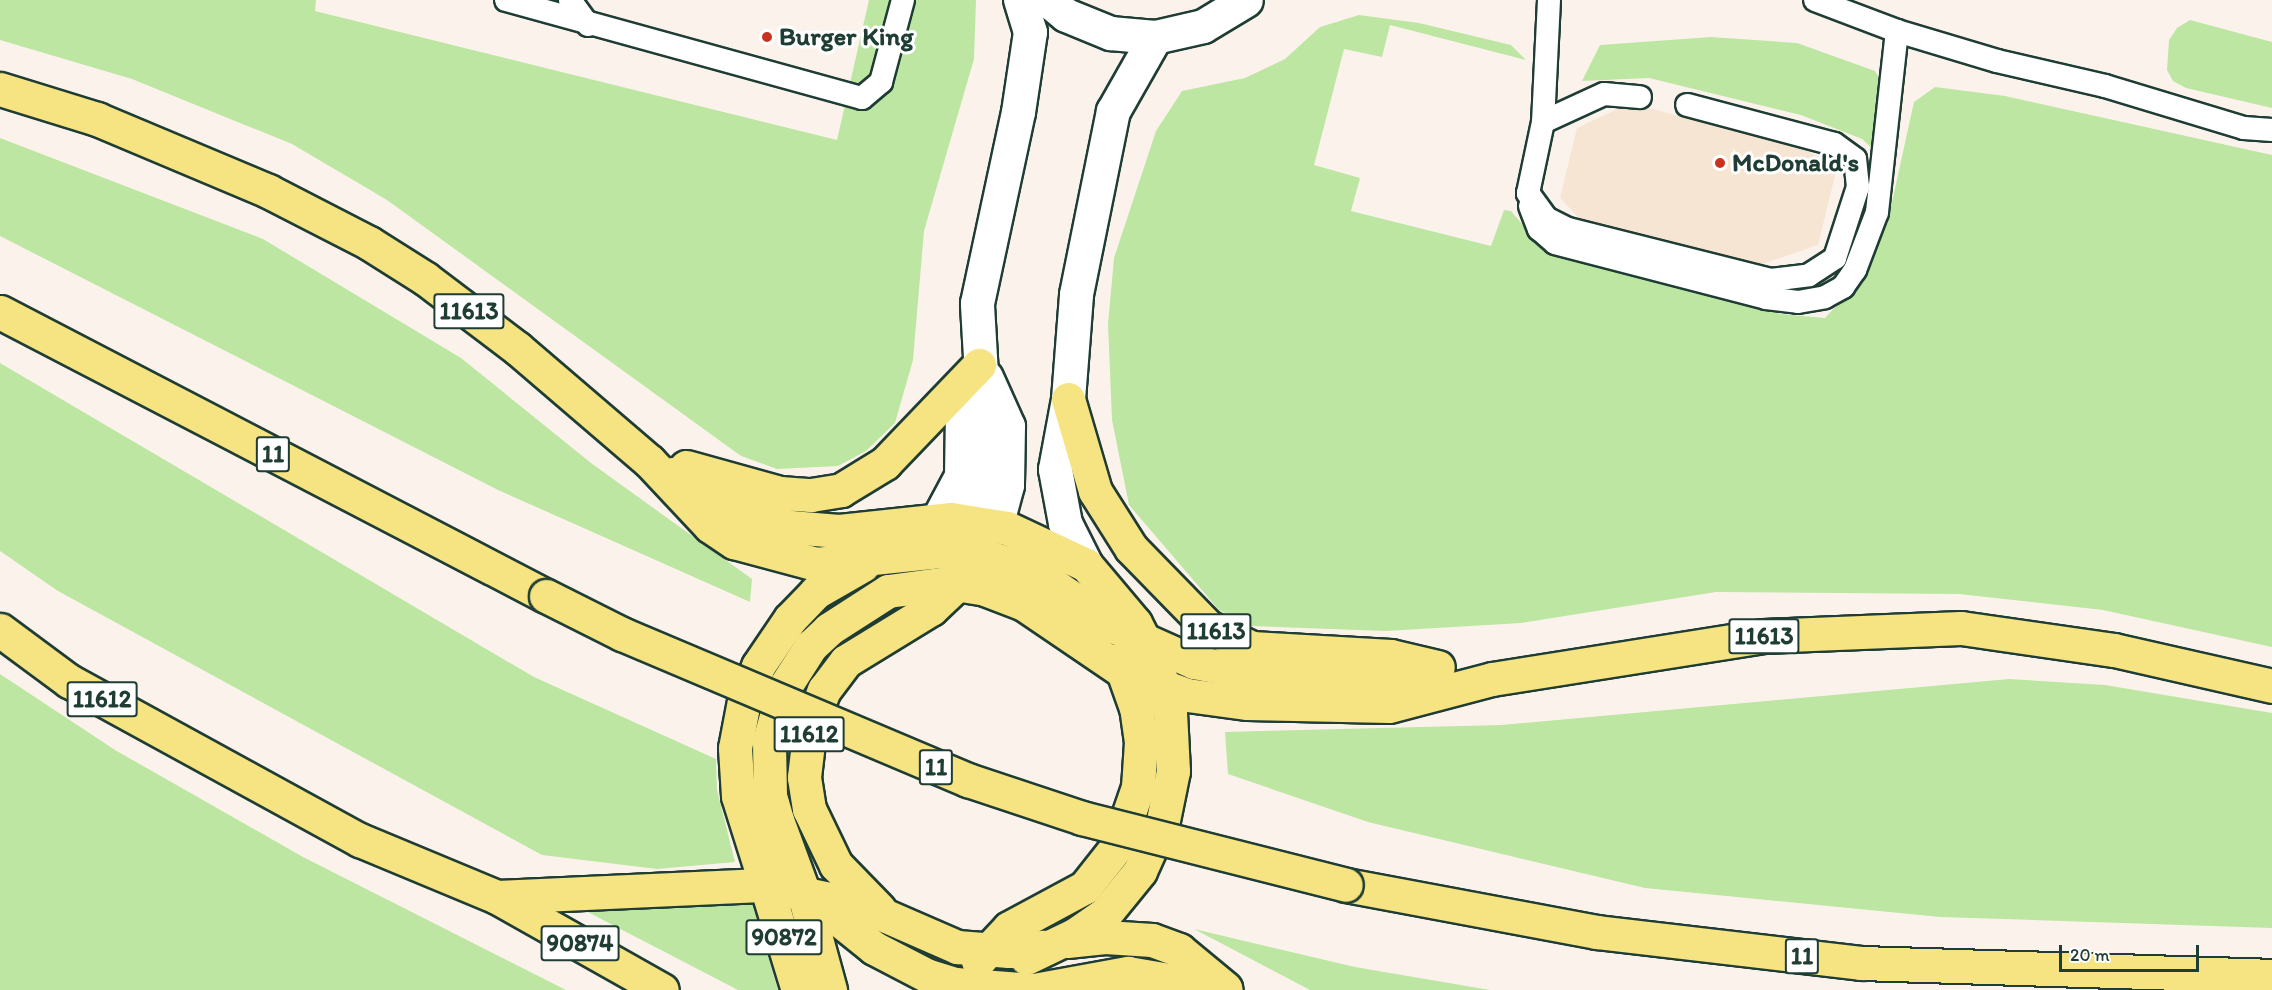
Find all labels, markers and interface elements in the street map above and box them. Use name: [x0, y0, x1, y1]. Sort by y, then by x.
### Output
place label: Burger King: [779, 21, 913, 53]
marker: Burger King: [760, 30, 774, 44]
place label: McDonald's: [1732, 147, 1859, 179]
marker: McDonald's: [1713, 156, 1727, 170]
road number: 11613: [433, 290, 505, 332]
road number: 11: [255, 433, 291, 475]
road number: 11613: [1180, 610, 1252, 652]
road number: 11613: [1728, 615, 1800, 657]
road number: 11612: [66, 678, 138, 720]
road number: 11612: [773, 713, 845, 755]
road number: 11: [918, 746, 954, 788]
road number: 90872: [745, 916, 823, 958]
road number: 90874: [540, 922, 620, 964]
scale bar: [2062, 933, 2202, 971]
road number: 11: [1784, 935, 1820, 977]
text: 20 m: [2070, 944, 2110, 966]

